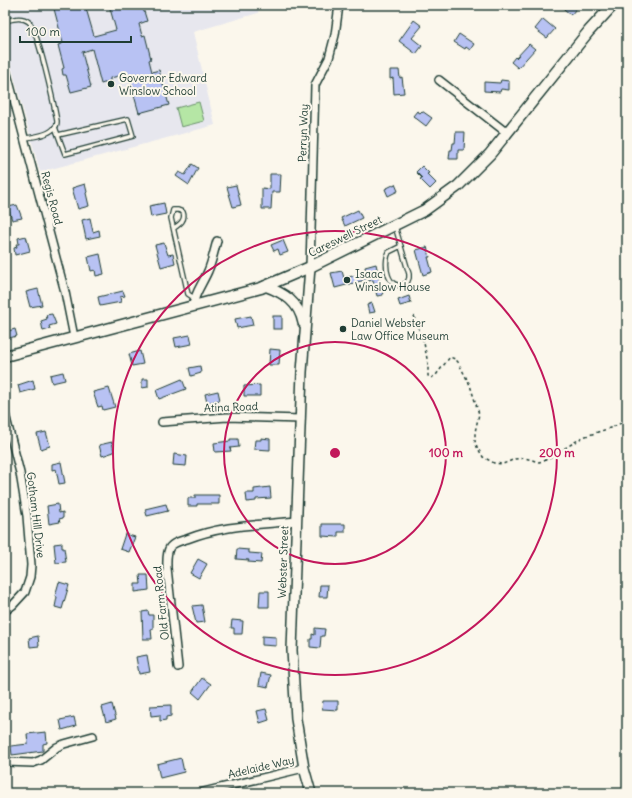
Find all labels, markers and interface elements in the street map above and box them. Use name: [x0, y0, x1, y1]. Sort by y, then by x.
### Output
scale bar: [20, 18, 131, 44]
text: 100 m: [26, 24, 60, 39]
place label: Governor Edward Winslow School: [119, 71, 208, 98]
marker: Governor Edward Winslow School: [106, 79, 116, 89]
street label: Perryn Way: [295, 104, 311, 162]
street label: Regis Road: [38, 170, 66, 227]
street label: Careswell Street: [306, 212, 384, 260]
place label: Isaac Winslow House: [355, 267, 430, 294]
marker: Isaac Winslow House: [342, 275, 352, 285]
place label: Daniel Webster Law Office Museum: [351, 316, 449, 343]
marker: Daniel Webster Law Office Museum: [338, 324, 348, 334]
street label: Atina Road: [204, 399, 259, 415]
text: 100 m: [429, 445, 463, 460]
text: 200 m: [539, 445, 575, 460]
centre of rings: [328, 446, 342, 460]
street label: Gotham Hill Drive: [24, 471, 48, 559]
street label: Webster Street: [275, 525, 291, 599]
street label: Old Farm Road: [150, 565, 172, 641]
street label: Adelaide Way: [226, 753, 296, 781]

